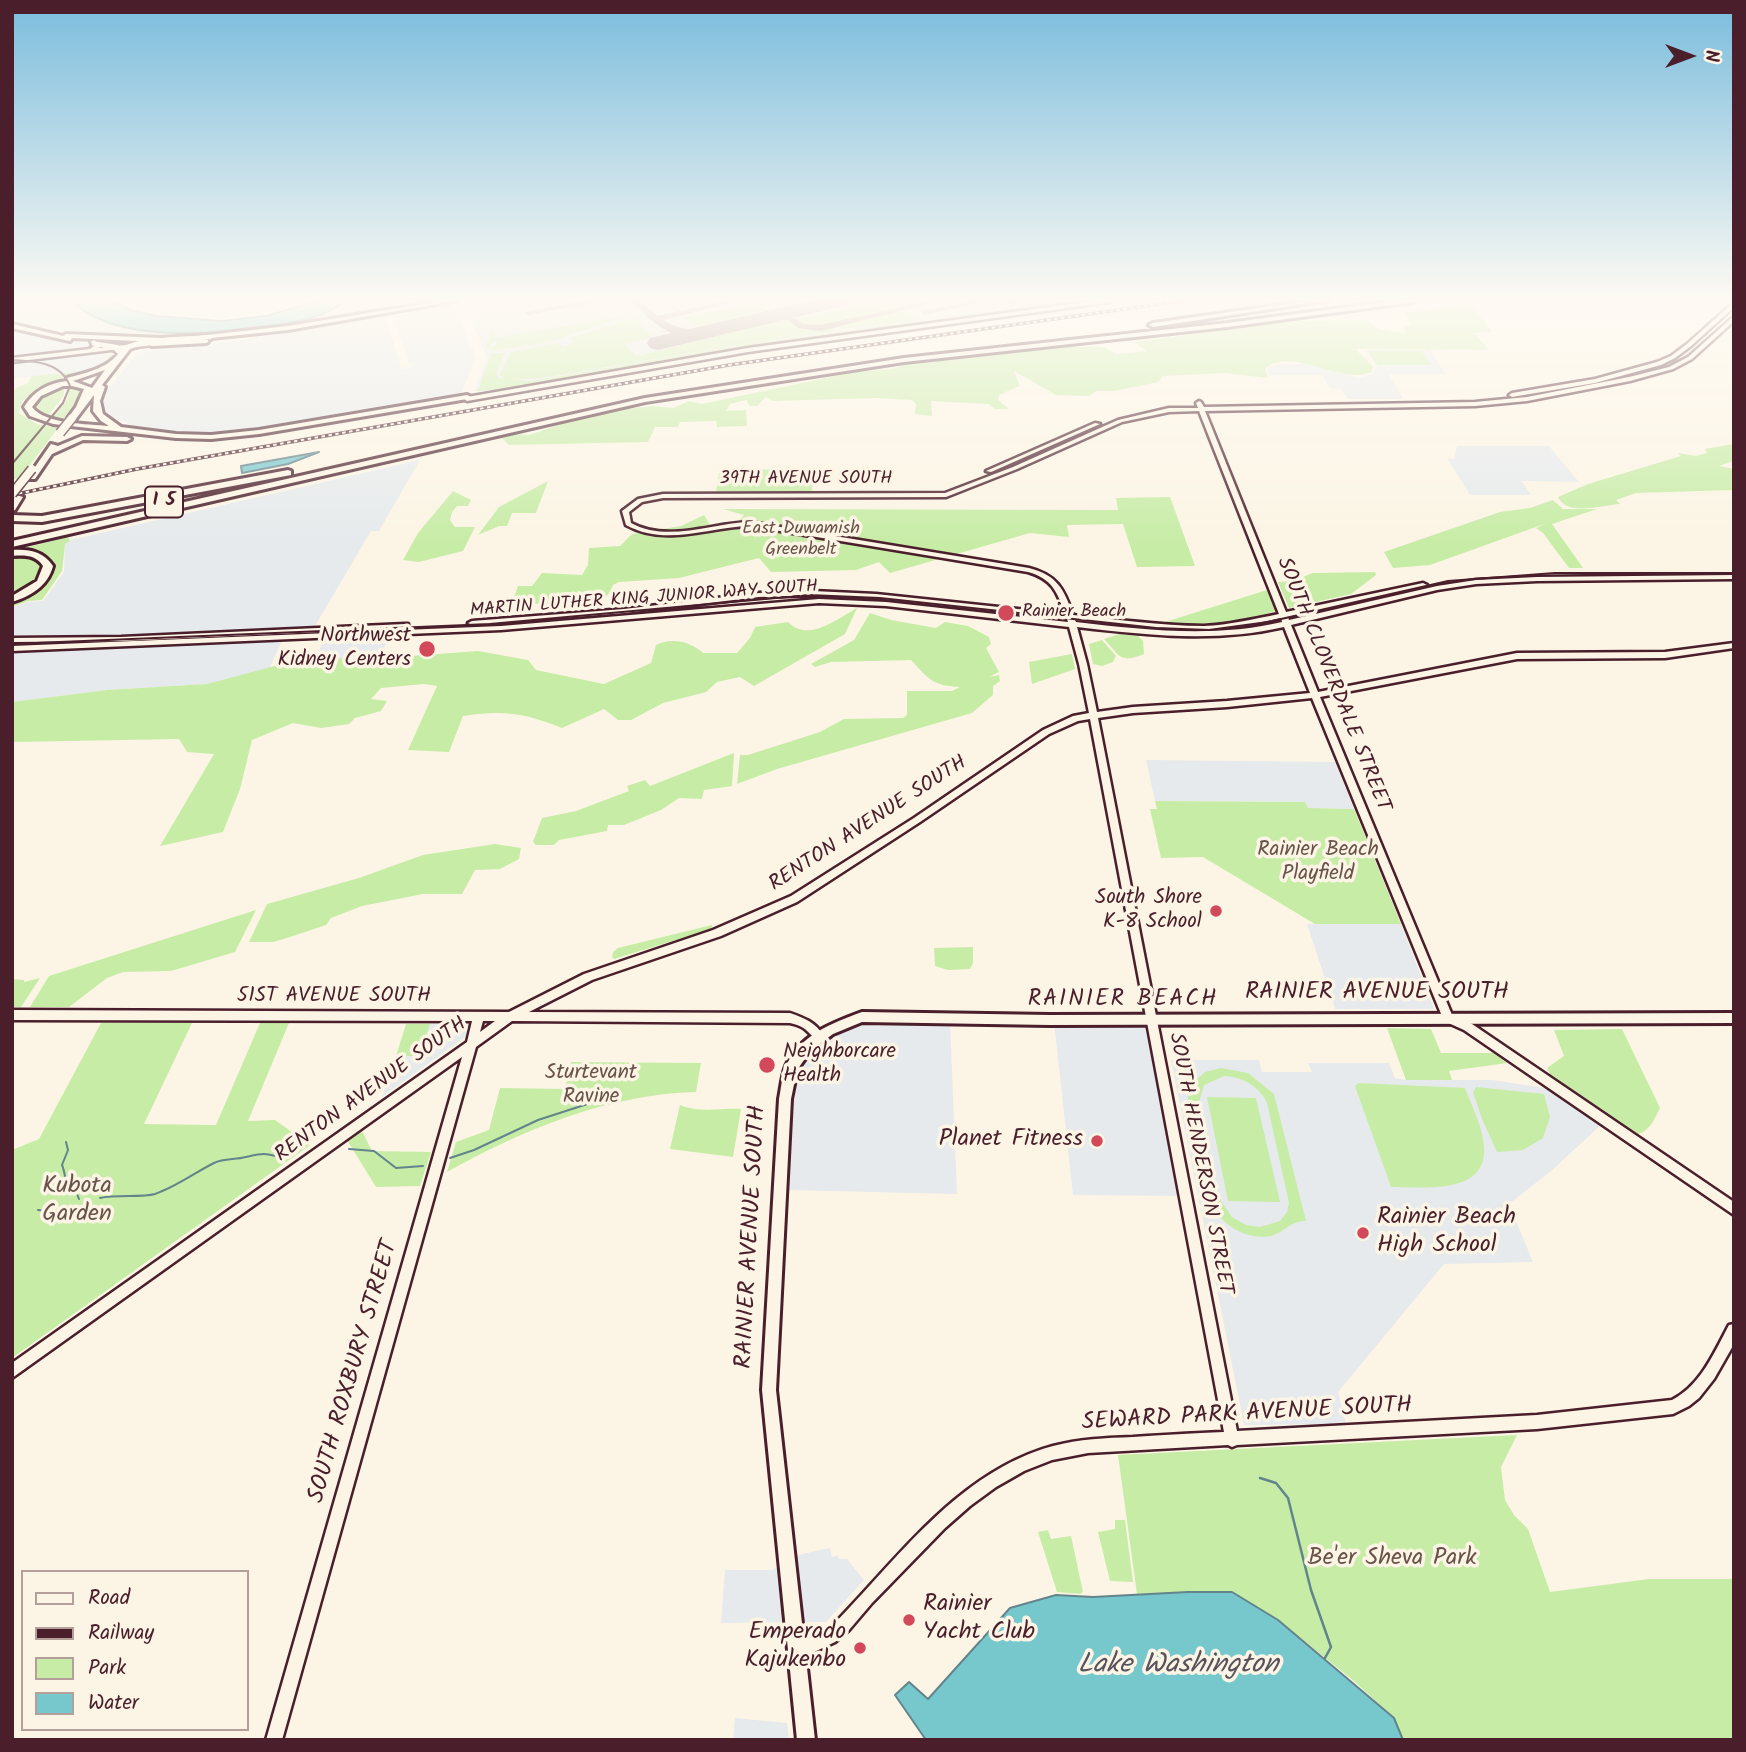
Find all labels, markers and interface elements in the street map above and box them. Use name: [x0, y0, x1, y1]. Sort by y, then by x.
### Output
north arrow: [1655, 21, 1725, 91]
text: N: [1696, 50, 1726, 62]
street label: 39TH AVENUE SOUTH: [720, 469, 892, 491]
road number: I 5: [145, 486, 183, 517]
park label: East Duwamish Greenbelt: [742, 519, 860, 562]
street label: SOUTH CLOVERDALE STREET: [1269, 554, 1395, 816]
street label: MARTIN LUTHER KING JUNIOR WAY SOUTH: [469, 577, 819, 623]
place label: Rainier Beach: [1022, 602, 1126, 624]
marker: Rainier Beach: [996, 603, 1016, 623]
place label: Northwest Kidney Centers: [278, 624, 411, 674]
marker: Northwest Kidney Centers: [417, 639, 437, 659]
street label: RENTON AVENUE SOUTH: [765, 751, 973, 899]
park label: Rainier Beach Playfield: [1257, 838, 1379, 888]
place label: South Shore K-8 School: [1095, 886, 1202, 936]
marker: South Shore K-8 School: [1208, 903, 1224, 919]
street label: RAINIER AVENUE SOUTH: [1245, 980, 1509, 1008]
street label: 51ST AVENUE SOUTH: [237, 984, 431, 1010]
district label: RAINIER BEACH: [1029, 987, 1217, 1015]
street label: RENTON AVENUE SOUTH: [271, 1013, 473, 1169]
street label: SOUTH HENDERSON STREET: [1161, 1031, 1237, 1297]
place label: Neighborcare Health: [783, 1040, 896, 1090]
marker: Neighborcare Health: [757, 1055, 777, 1075]
park label: Sturtevant Ravine: [545, 1061, 637, 1111]
street label: RAINIER AVENUE SOUTH: [732, 1105, 774, 1369]
place label: Planet Fitness: [939, 1127, 1083, 1155]
marker: Planet Fitness: [1089, 1133, 1105, 1149]
park label: Kubota Garden: [42, 1174, 112, 1230]
place label: Rainier Beach High School: [1377, 1205, 1516, 1261]
marker: Rainier Beach High School: [1355, 1225, 1371, 1241]
street label: SOUTH ROXBURY STREET: [304, 1237, 406, 1507]
street label: SEWARD PARK AVENUE SOUTH: [1081, 1393, 1413, 1439]
park label: Be'er Sheva Park: [1308, 1546, 1476, 1574]
legend: [21, 1570, 248, 1731]
text: Road: [88, 1582, 130, 1615]
place label: Rainier Yacht Club: [923, 1592, 1035, 1648]
marker: Rainier Yacht Club: [901, 1612, 917, 1628]
text: Railway: [88, 1617, 154, 1650]
place label: Emperado Kajukenbo: [745, 1620, 846, 1676]
marker: Emperado Kajukenbo: [852, 1640, 868, 1656]
water label: Lake Washington: [1078, 1650, 1278, 1684]
text: Park: [88, 1652, 126, 1685]
text: Water: [88, 1687, 139, 1720]

